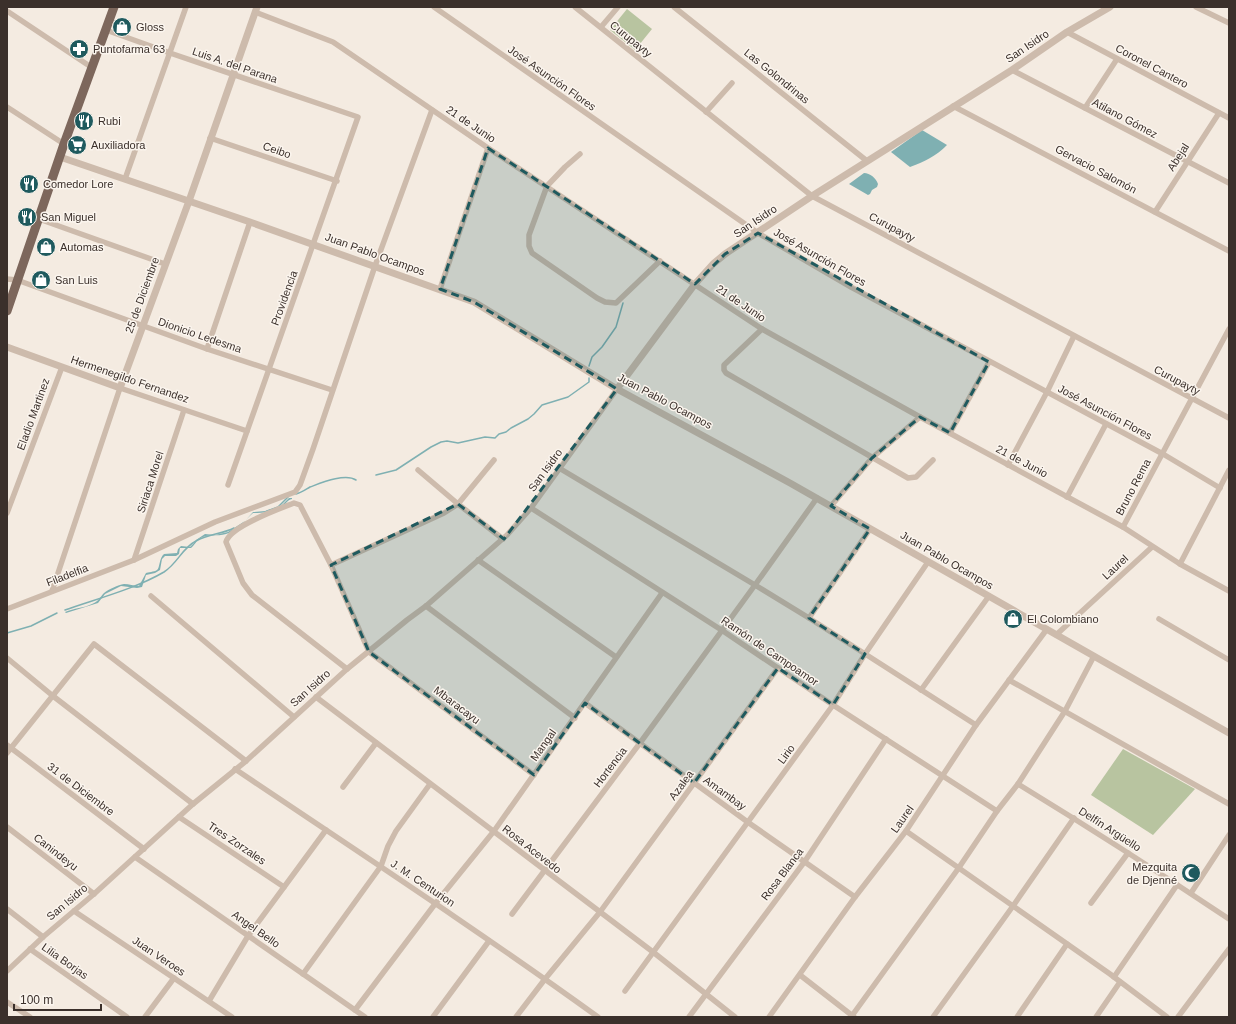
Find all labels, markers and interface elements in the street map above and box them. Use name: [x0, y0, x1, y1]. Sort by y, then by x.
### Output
shop icon: Gloss: [111, 16, 133, 38]
street label: Curupayty: [608, 19, 655, 60]
place label: Gloss: [136, 21, 165, 33]
street label: San Isidro: [1003, 27, 1051, 65]
pharmacy icon: Puntofarma 63: [68, 38, 90, 60]
street label: Coronel Cantero: [1114, 42, 1190, 90]
place label: Puntofarma 63: [93, 43, 165, 55]
street label: José Asunción Flores: [506, 43, 599, 113]
street label: Luis A. del Parana: [191, 45, 280, 85]
street label: Las Golondrinas: [742, 46, 812, 106]
street label: Atilano Gómez: [1090, 96, 1160, 140]
street label: 21 de Junio: [444, 103, 498, 145]
restaurant icon: Rubi: [73, 110, 95, 132]
place label: Rubi: [98, 115, 121, 127]
supermarket icon: Auxiliadora: [66, 134, 88, 156]
place label: Auxiliadora: [91, 139, 146, 151]
street label: Ceibo: [261, 140, 293, 160]
street label: Abejal: [1165, 141, 1191, 173]
street label: Gervacio Salomón: [1053, 142, 1139, 196]
restaurant icon: Comedor Lore: [18, 173, 40, 195]
place label: Comedor Lore: [43, 178, 113, 190]
street label: San Isidro: [731, 202, 779, 240]
restaurant icon: San Miguel: [16, 206, 38, 228]
street label: Curupayty: [867, 210, 917, 244]
place label: San Miguel: [41, 211, 96, 223]
street label: José Asunción Flores: [772, 226, 869, 289]
street label: Juan Pablo Ocampos: [324, 230, 427, 278]
shop icon: Automas: [35, 236, 57, 258]
place label: Automas: [60, 241, 104, 253]
street label: 25 de Diciembre: [123, 255, 161, 335]
street label: Providencia: [269, 268, 300, 327]
shop icon: San Luis: [30, 269, 52, 291]
place label: San Luis: [55, 274, 98, 286]
street label: 21 de Junio: [714, 282, 768, 324]
street label: Dionicio Ledesma: [157, 315, 244, 355]
street label: Hermenegildo Fernandez: [69, 353, 191, 405]
street label: Curupayty: [1152, 363, 1202, 397]
street label: Juan Pablo Ocampos: [616, 371, 715, 431]
street label: Eladio Martinez: [14, 376, 52, 452]
street label: José Asunción Flores: [1056, 382, 1154, 442]
street label: 21 de Junio: [994, 442, 1050, 480]
street label: San Isidro: [526, 446, 564, 494]
street label: Siriaca Morel: [134, 450, 166, 514]
street label: Bruno Rema: [1113, 456, 1153, 517]
street label: Juan Pablo Ocampos: [898, 529, 996, 592]
street label: Laurel: [1100, 552, 1130, 582]
street label: Filadelfia: [44, 561, 91, 588]
shop icon: El Colombiano: [1002, 608, 1024, 630]
place label: El Colombiano: [1027, 613, 1099, 625]
street label: Ramón de Campoamor: [719, 614, 821, 688]
street label: San Isidro: [288, 667, 332, 709]
street label: Mbaracayu: [432, 684, 482, 726]
street label: Mangal: [528, 727, 558, 763]
street label: Lirio: [775, 742, 797, 766]
street label: Hortencia: [591, 744, 629, 789]
street label: 31 de Diciembre: [45, 760, 117, 818]
street label: Azalea: [666, 767, 696, 802]
street label: Amambay: [701, 774, 749, 813]
street label: Laurel: [888, 803, 916, 835]
street label: Delfín Argüello: [1077, 804, 1143, 854]
street label: Tres Zorzales: [206, 819, 268, 867]
street label: Rosa Acevedo: [500, 822, 564, 876]
street label: Canindeyu: [32, 831, 80, 873]
street label: Rosa Blanca: [758, 845, 806, 903]
street label: J. M. Centurion: [389, 857, 457, 909]
place label: Mezquita de Djenné: [1127, 861, 1178, 886]
mosque icon: Mezquita de Djenné: [1180, 862, 1202, 884]
street label: San Isidro: [44, 881, 90, 923]
street label: Angel Bello: [230, 908, 282, 950]
street label: Juan Veroes: [130, 934, 188, 978]
street label: Lilia Borjas: [40, 941, 91, 982]
scale bar: [14, 986, 101, 1012]
text: 100 m: [20, 993, 53, 1007]

